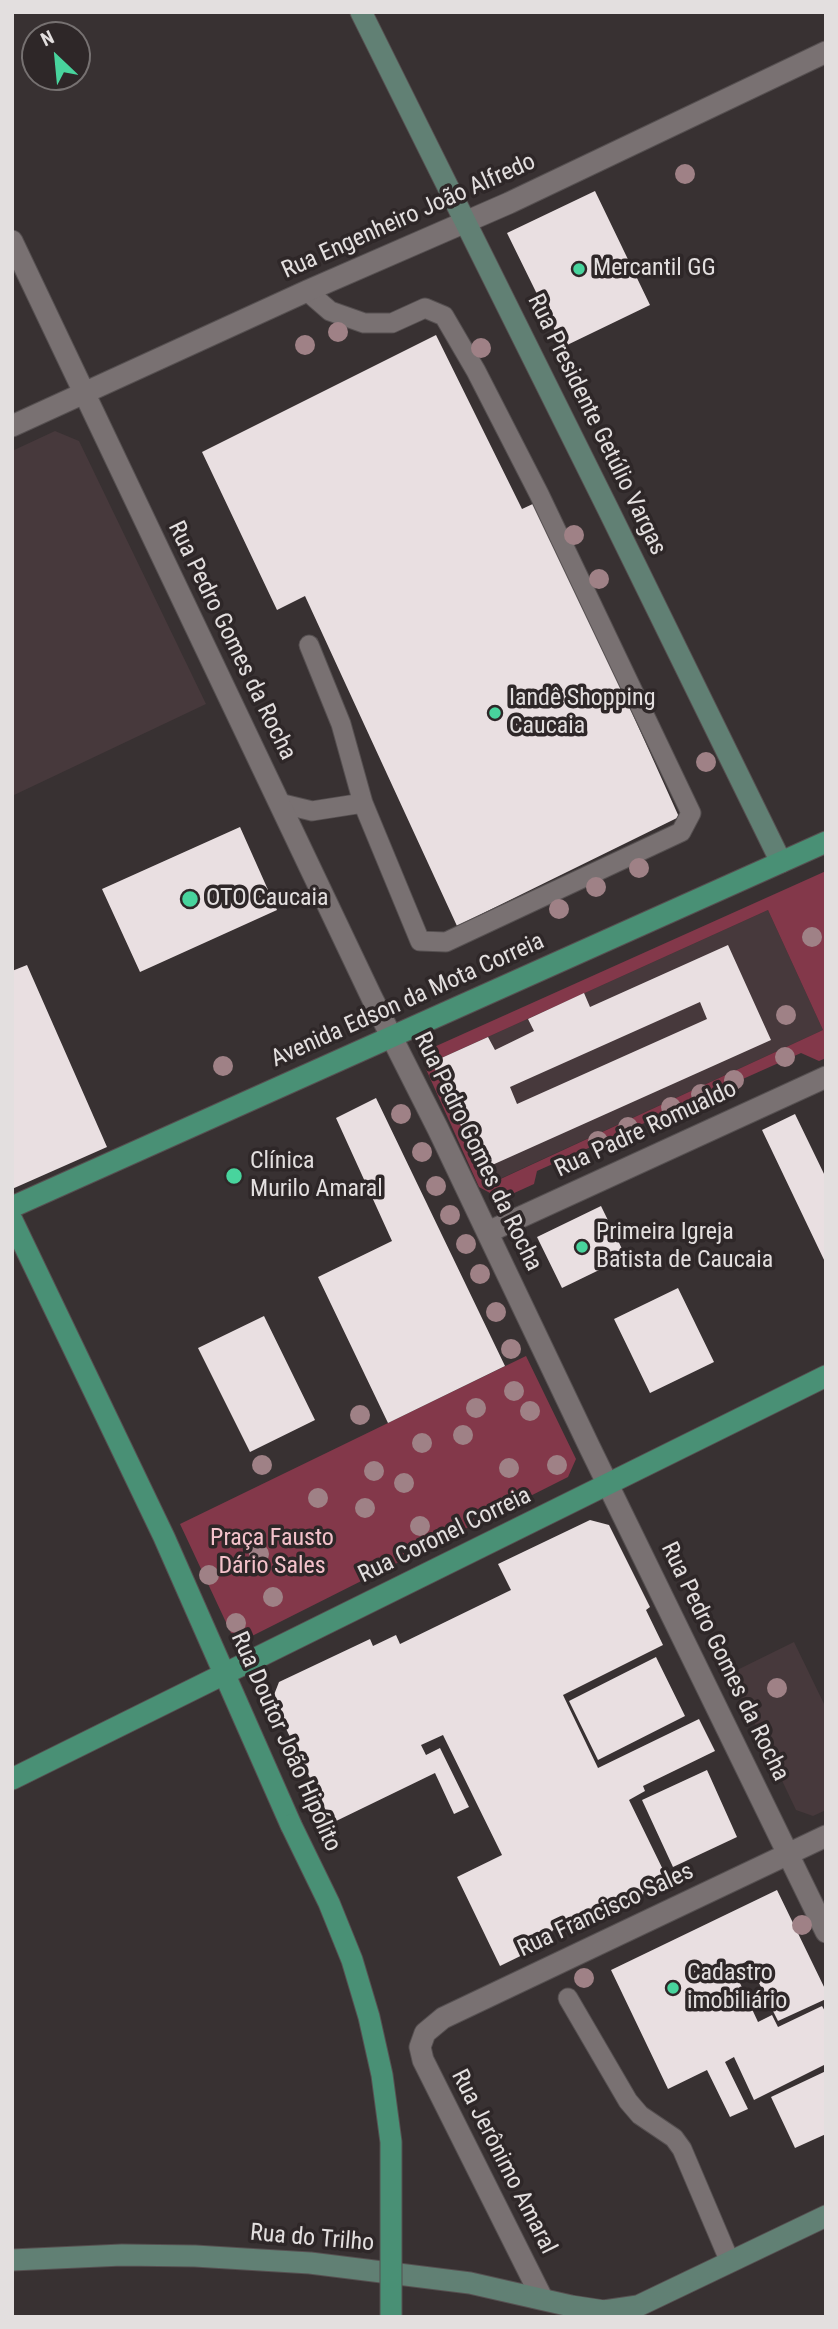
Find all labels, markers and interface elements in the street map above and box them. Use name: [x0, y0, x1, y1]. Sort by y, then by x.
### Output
north arrow: [21, 21, 91, 91]
text: N: [37, 26, 58, 51]
street label: Rua Engenheiro João Alfredo: [278, 148, 540, 286]
place label: Mercantil GG: [593, 255, 716, 283]
marker: Mercantil GG: [571, 261, 587, 277]
street label: Rua Presidente Getúlio Vargas: [520, 290, 672, 560]
street label: Rua Pedro Gomes da Rocha: [161, 517, 301, 765]
place label: Iandê Shopping Caucaia: [509, 685, 656, 741]
marker: Iandê Shopping Caucaia: [487, 705, 503, 721]
place label: OTO Caucaia: [206, 885, 328, 913]
marker: OTO Caucaia: [180, 889, 200, 909]
street label: Avenida Edson da Mota Correia: [267, 928, 549, 1074]
street label: Rua Pedro Gomes da Rocha: [407, 1028, 547, 1276]
street label: Rua Padre Romualdo: [551, 1075, 741, 1185]
place label: Clínica Murilo Amaral: [250, 1148, 383, 1204]
marker: Clínica Murilo Amaral: [224, 1166, 244, 1186]
place label: Primeira Igreja Batista de Caucaia: [596, 1219, 773, 1275]
marker: Primeira Igreja Batista de Caucaia: [574, 1239, 590, 1255]
street label: Rua Coronel Correia: [354, 1482, 536, 1590]
park label: Praça Fausto Dário Sales: [210, 1525, 334, 1581]
street label: Rua Pedro Gomes da Rocha: [654, 1538, 794, 1786]
street label: Rua Doutor João Hipólito: [224, 1628, 346, 1856]
street label: Rua Francisco Sales: [514, 1858, 698, 1964]
place label: Cadastro imobiliário: [687, 1960, 787, 2016]
marker: Cadastro imobiliário: [665, 1980, 681, 1996]
street label: Rua Jerônimo Amaral: [444, 2065, 562, 2259]
street label: Rua do Trilho: [249, 2219, 375, 2259]

